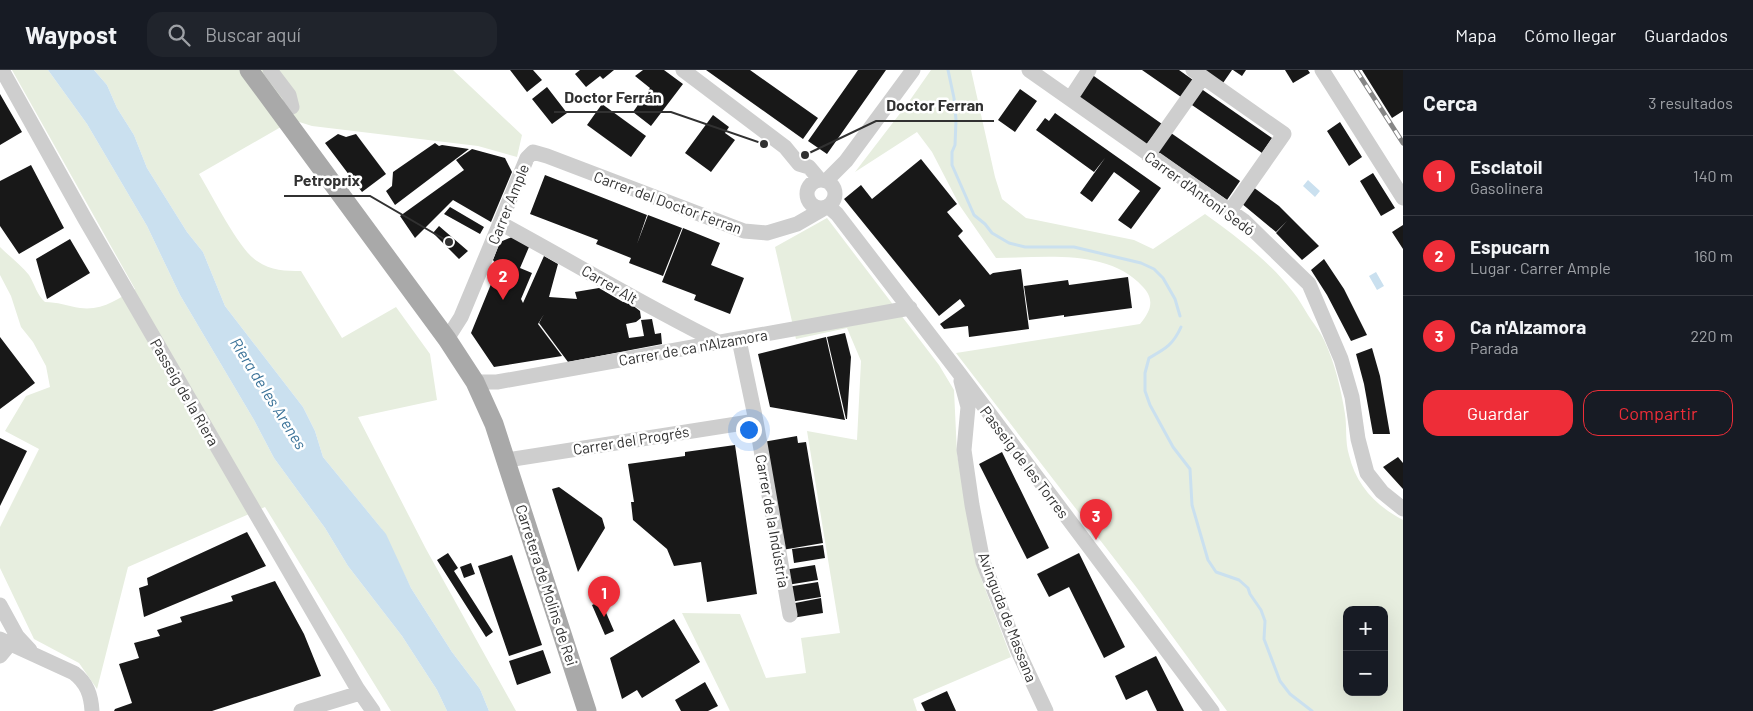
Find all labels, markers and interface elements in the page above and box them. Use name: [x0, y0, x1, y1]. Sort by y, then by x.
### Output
search box: [147, 12, 497, 57]
text: Waypost: [25, 20, 117, 49]
icon: search: [165, 21, 193, 49]
text: Buscar aquí: [205, 23, 301, 46]
text: Mapa: [1455, 24, 1496, 46]
text: Cómo llegar: [1524, 24, 1616, 46]
text: Guardados: [1644, 24, 1728, 46]
callout: Doctor Ferrán: [554, 81, 671, 112]
text: Doctor Ferrán: [564, 87, 662, 106]
callout: Doctor Ferran: [876, 90, 994, 121]
text: Cerca: [1423, 90, 1477, 115]
text: 3 resultados: [1648, 93, 1733, 112]
text: Doctor Ferran: [886, 95, 984, 114]
street label: Carrer d'Antoni Sedó: [1141, 147, 1259, 239]
text: Esclatoil: [1470, 155, 1542, 178]
street label: Carrer Ample: [484, 161, 532, 247]
callout: Petroprix: [284, 165, 370, 196]
text: 1: [1436, 166, 1442, 185]
text: 140 m: [1693, 166, 1733, 185]
street label: Carrer del Doctor Ferran: [591, 167, 745, 237]
text: Petroprix: [294, 170, 361, 189]
text: Gasolinera: [1470, 178, 1543, 197]
text: Espucarn: [1470, 235, 1550, 258]
text: 2: [1435, 246, 1443, 265]
text: 160 m: [1694, 246, 1733, 265]
text: Lugar · Carrer Ample: [1470, 258, 1611, 277]
pin: 2: [487, 259, 519, 300]
street label: Carrer Alt: [579, 261, 641, 307]
text: Ca n'Alzamora: [1470, 315, 1586, 338]
street label: Carrer de ca n'Alzamora: [617, 325, 769, 369]
text: 3: [1435, 326, 1443, 345]
text: 220 m: [1690, 326, 1733, 345]
water label: Riera de les Arenes: [227, 334, 311, 453]
street label: Passeig de la Riera: [147, 335, 223, 449]
text: Parada: [1470, 338, 1518, 357]
button: Guardar: [1423, 390, 1573, 436]
button: Compartir: [1583, 390, 1733, 436]
street label: Passeig de les Torres: [977, 402, 1073, 522]
your location: [736, 417, 762, 443]
street label: Carrer del Progrés: [572, 422, 690, 458]
street label: Carrer de la Indústria: [752, 453, 794, 589]
pin: 3: [1080, 499, 1112, 540]
street label: Carretera de Molins de Rei: [512, 502, 582, 668]
street label: Avinguda de Massana: [975, 549, 1041, 685]
pin: 1: [588, 576, 620, 617]
map controls: [1343, 606, 1388, 696]
button: +: [1343, 606, 1388, 651]
button: −: [1343, 651, 1388, 696]

